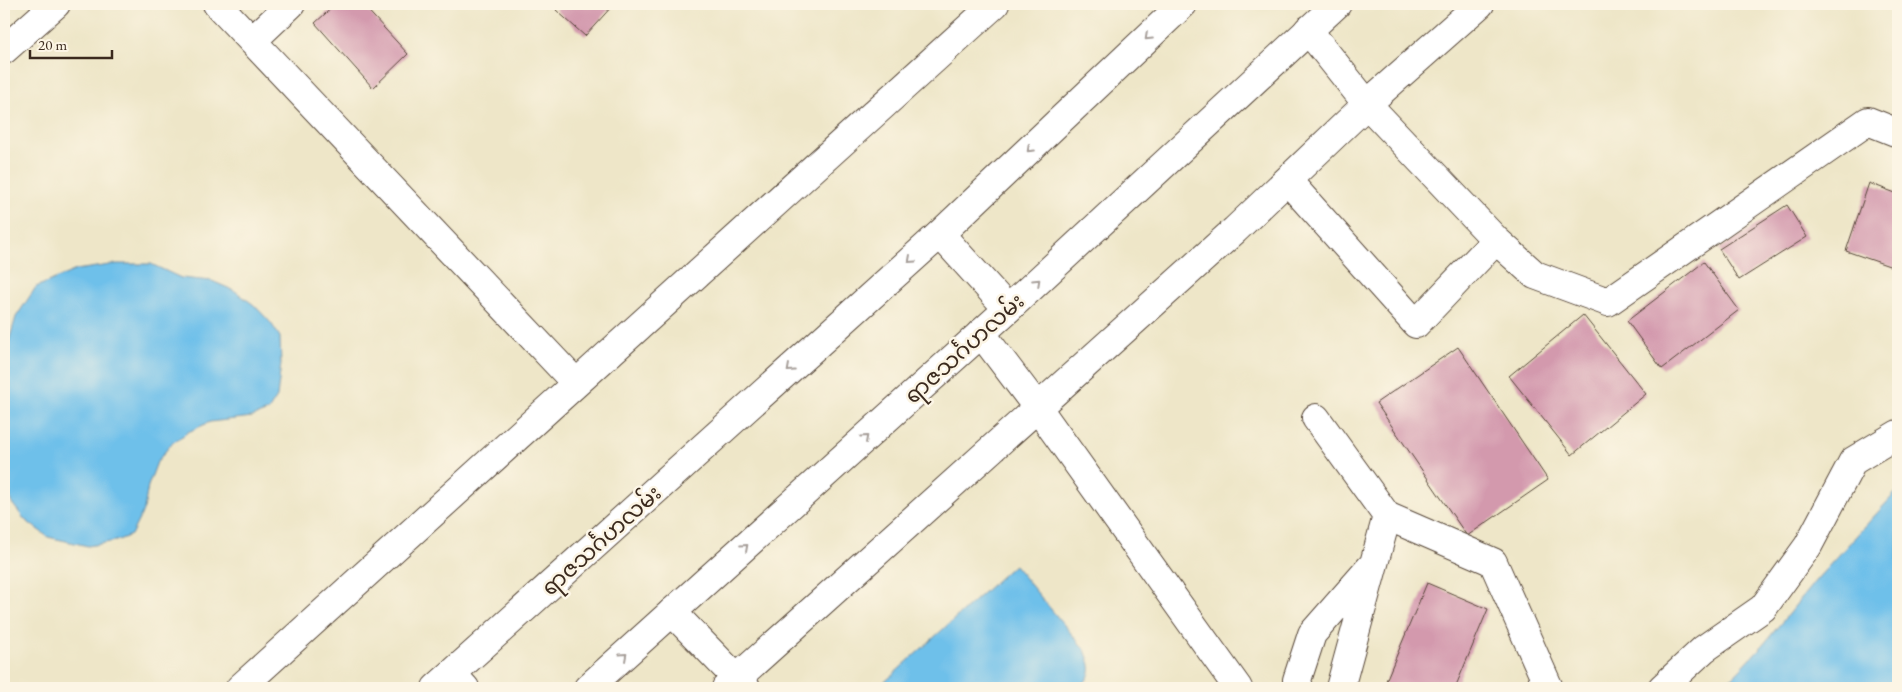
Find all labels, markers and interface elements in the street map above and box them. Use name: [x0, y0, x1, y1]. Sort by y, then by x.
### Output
scale bar: [30, 28, 112, 60]
one-way arrow: [1144, 31, 1153, 40]
text: 20 m: [38, 35, 67, 54]
one-way arrow: [1026, 143, 1035, 152]
one-way arrow: [907, 254, 916, 263]
one-way arrow: [1032, 278, 1041, 287]
street label: ရာဇသင်္ဂဟလမ်း: [898, 286, 1032, 412]
one-way arrow: [787, 363, 796, 372]
one-way arrow: [860, 435, 869, 444]
street label: ရာဇသင်္ဂဟလမ်း: [535, 478, 669, 604]
one-way arrow: [739, 544, 748, 553]
one-way arrow: [619, 652, 628, 661]

